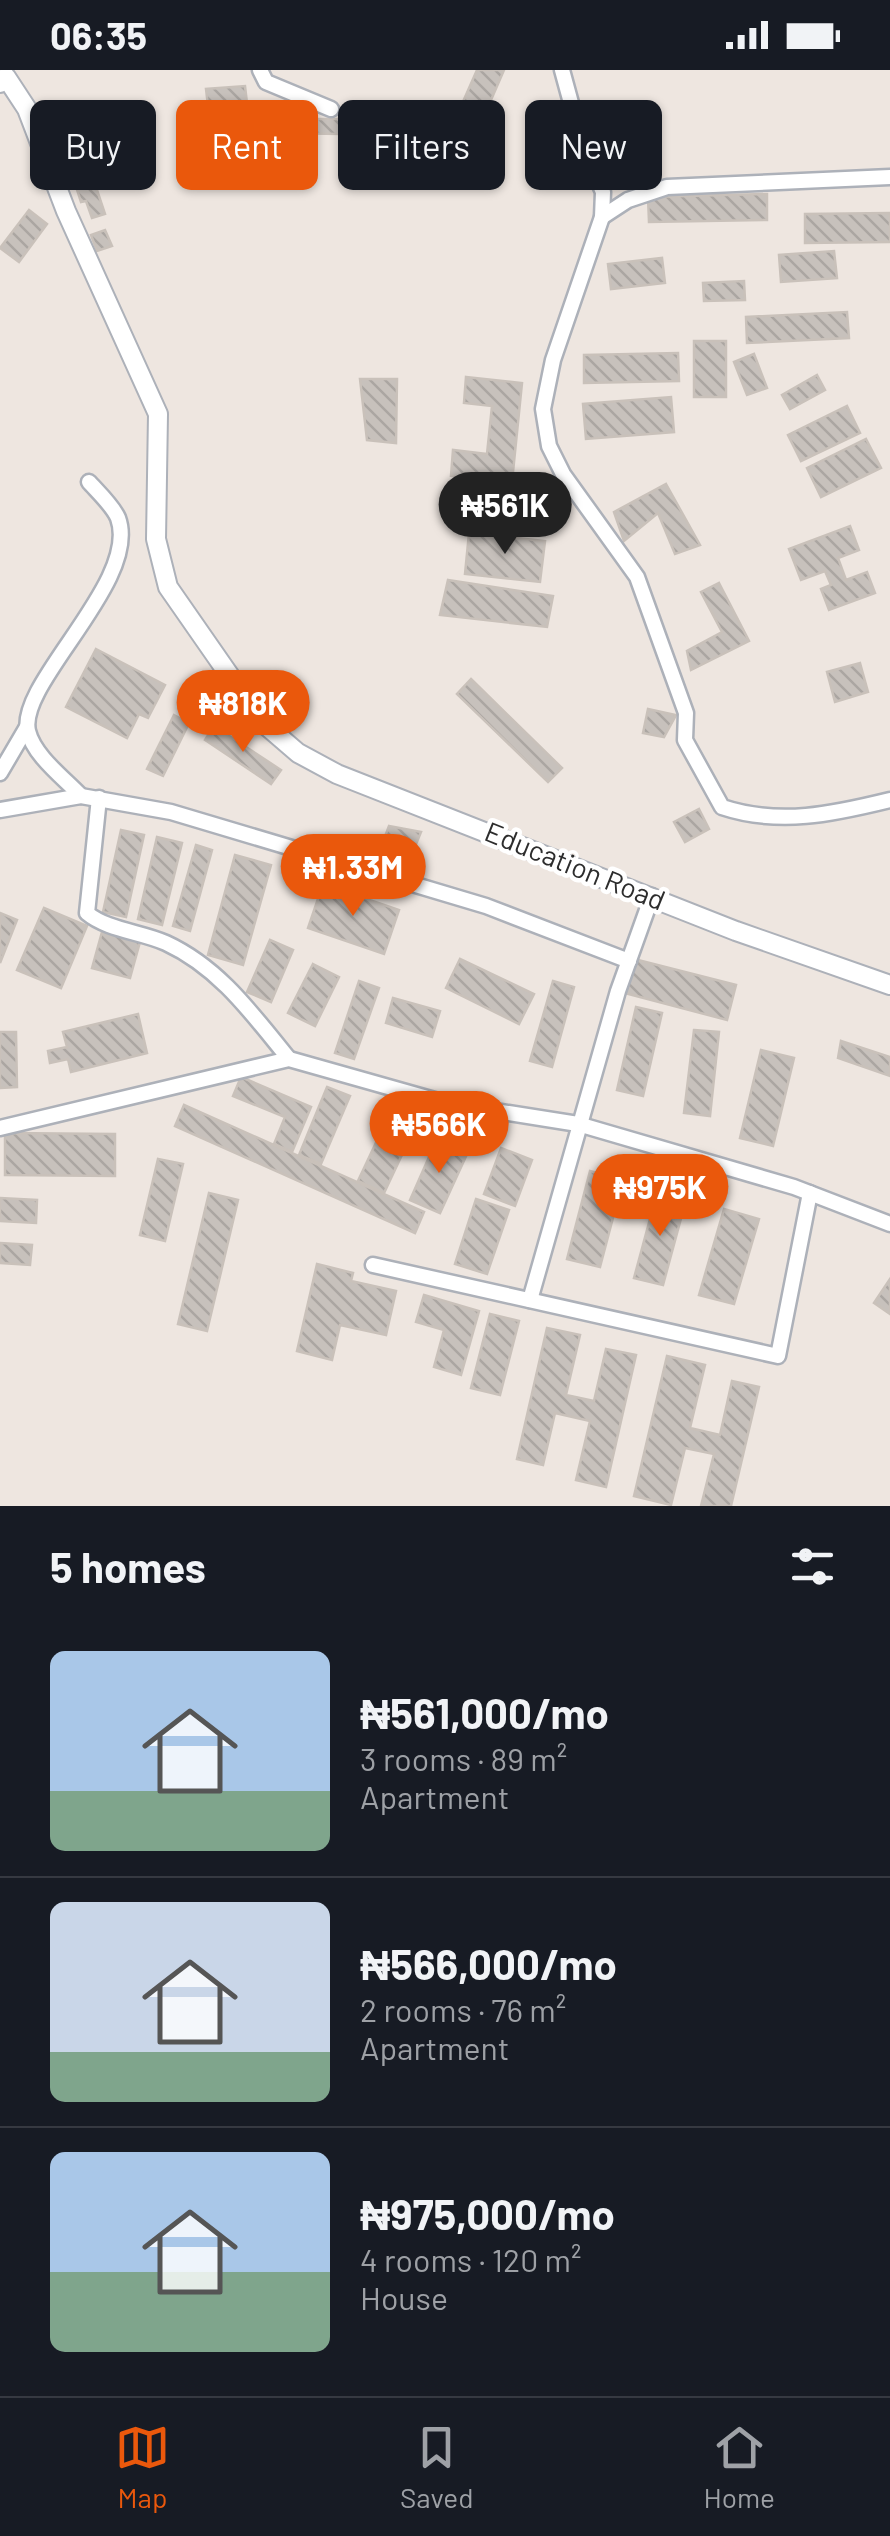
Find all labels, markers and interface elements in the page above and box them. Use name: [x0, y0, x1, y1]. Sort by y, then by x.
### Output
text: 06:35: [50, 12, 147, 58]
chip: Buy: [30, 100, 156, 190]
chip: Rent: [176, 100, 318, 190]
chip: Filters: [338, 100, 505, 190]
chip: New: [525, 100, 662, 190]
pin: ₦561K: [435, 472, 575, 557]
text: ₦561K: [461, 485, 549, 523]
pin: ₦818K: [173, 670, 313, 755]
text: ₦818K: [199, 683, 287, 721]
street label: Education Road: [480, 814, 670, 917]
pin: ₦1.33M: [272, 834, 434, 919]
text: ₦1.33M: [303, 847, 403, 885]
pin: ₦566K: [369, 1091, 509, 1176]
text: ₦566K: [392, 1104, 486, 1142]
pin: ₦975K: [590, 1154, 730, 1239]
text: ₦975K: [613, 1167, 707, 1205]
icon: filters: [785, 1539, 840, 1594]
text: 5 homes: [50, 1541, 206, 1591]
text: ₦561,000/mo: [360, 1687, 609, 1737]
icon: home: [130, 1691, 250, 1811]
text: 3 rooms · 89 m²: [360, 1739, 567, 1777]
text: Apartment: [360, 1777, 509, 1815]
text: ₦566,000/mo: [360, 1938, 617, 1988]
icon: home: [130, 1942, 250, 2062]
text: 2 rooms · 76 m²: [360, 1990, 566, 2028]
text: Apartment: [360, 2028, 509, 2066]
text: ₦975,000/mo: [360, 2188, 615, 2238]
icon: home: [130, 2192, 250, 2312]
text: 4 rooms · 120 m²: [360, 2240, 582, 2278]
text: House: [360, 2278, 448, 2316]
tab: Map: [115, 2420, 170, 2514]
tab: Saved: [400, 2420, 474, 2514]
tab: Home: [704, 2420, 775, 2514]

